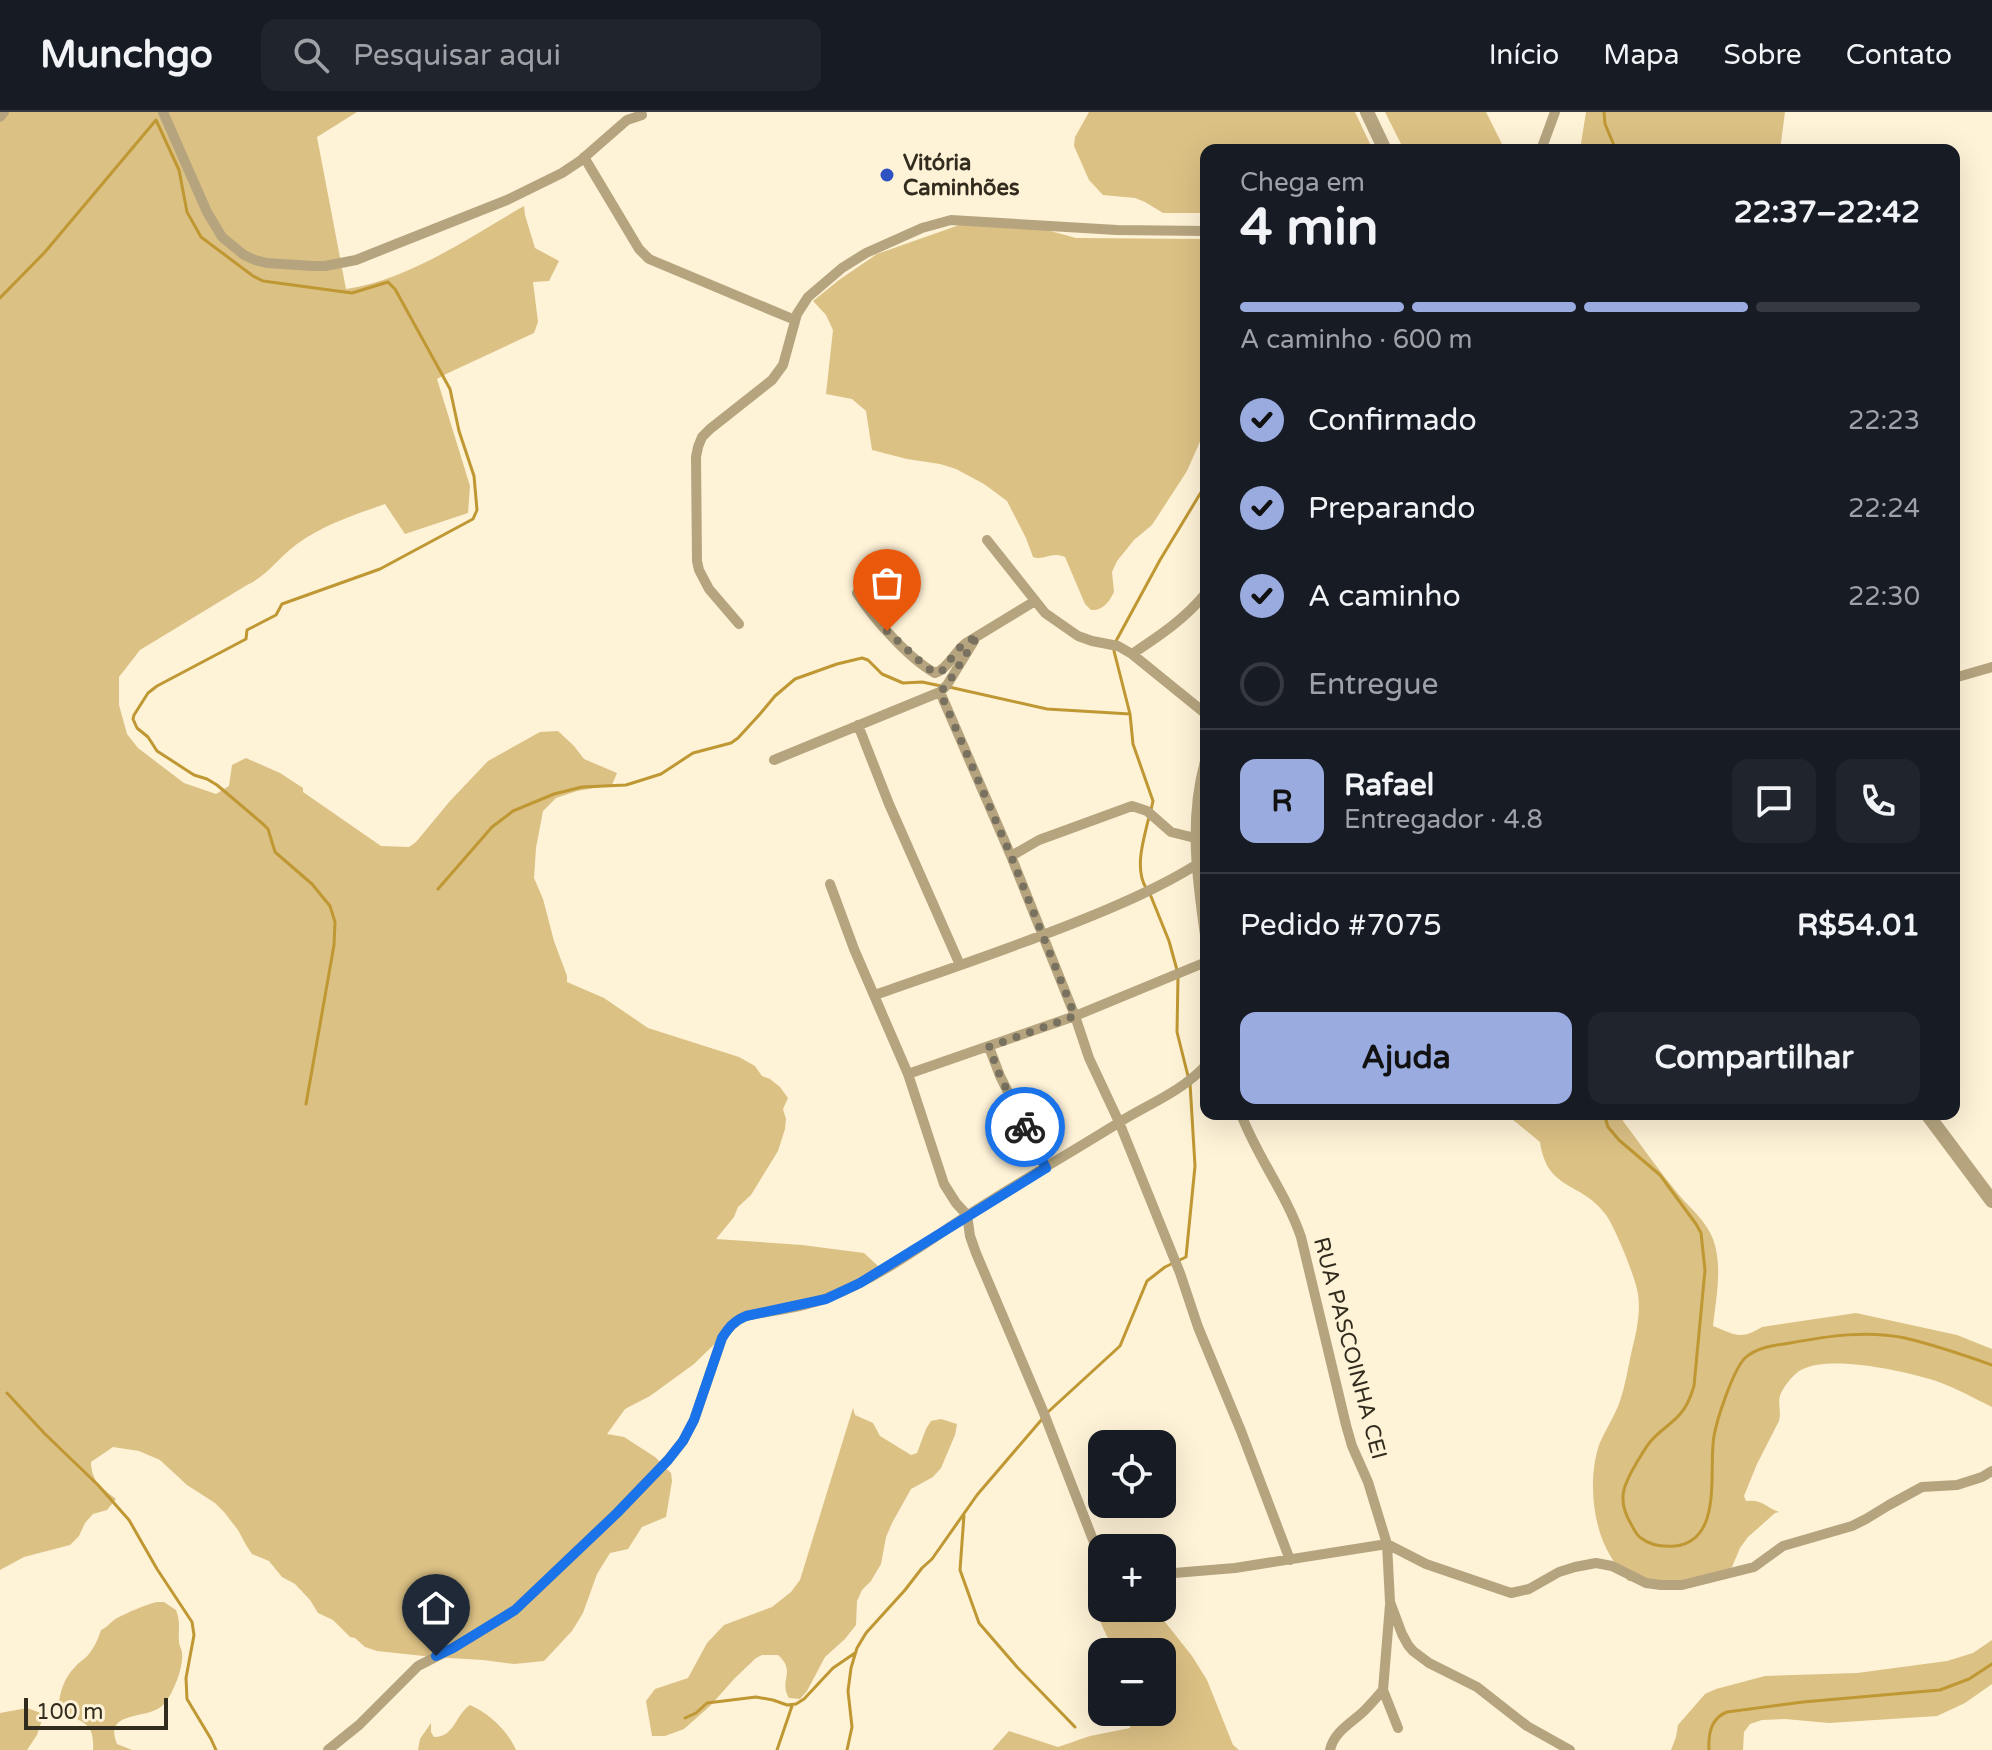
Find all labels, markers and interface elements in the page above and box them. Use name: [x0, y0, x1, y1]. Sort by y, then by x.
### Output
search box: [261, 19, 821, 91]
text: Munchgo: [40, 32, 213, 78]
icon: search: [289, 33, 333, 77]
text: Pesquisar aqui: [353, 37, 561, 74]
text: Início: [1489, 38, 1559, 72]
text: Mapa: [1603, 38, 1680, 72]
text: Sobre: [1724, 38, 1802, 72]
text: Contato: [1846, 38, 1952, 72]
place label: Vitória Caminhões: [903, 150, 1020, 201]
marker: Vitória Caminhões: [878, 166, 896, 184]
text: Chega em: [1240, 167, 1365, 198]
text: 22:37–22:42: [1734, 194, 1920, 231]
text: 4 min: [1240, 196, 1379, 259]
text: A caminho · 600 m: [1240, 324, 1472, 355]
icon: check: [1240, 398, 1284, 442]
text: Confirmado: [1308, 402, 1477, 439]
text: 22:23: [1848, 405, 1920, 436]
icon: check: [1240, 486, 1284, 530]
text: Preparando: [1308, 490, 1476, 527]
text: 22:24: [1848, 493, 1920, 524]
pin: [853, 549, 921, 631]
icon: bag: [865, 561, 909, 605]
icon: check: [1240, 574, 1284, 618]
text: A caminho: [1308, 578, 1461, 615]
text: 22:30: [1848, 581, 1920, 612]
text: Entregue: [1308, 666, 1439, 703]
button: chat: [1732, 759, 1816, 843]
button: phone: [1836, 759, 1920, 843]
text: Rafael: [1344, 767, 1434, 804]
text: R: [1271, 783, 1293, 820]
text: Entregador · 4.8: [1344, 804, 1543, 835]
text: Pedido #7075: [1240, 907, 1442, 944]
text: R$54.01: [1797, 907, 1920, 944]
button: Ajuda: [1240, 1012, 1572, 1104]
button: Compartilhar: [1588, 1012, 1920, 1104]
courier: [985, 1087, 1065, 1167]
icon: bike: [1003, 1105, 1047, 1149]
street label: RUA PASCOINHA CEI: [1308, 1234, 1392, 1462]
map controls: [1088, 1430, 1176, 1726]
button: locate: [1088, 1430, 1176, 1518]
button: +: [1088, 1534, 1176, 1622]
pin: [402, 1574, 470, 1656]
icon: home: [414, 1586, 458, 1630]
button: −: [1088, 1638, 1176, 1726]
scale bar: [24, 1694, 168, 1730]
text: 100 m: [36, 1699, 103, 1725]

